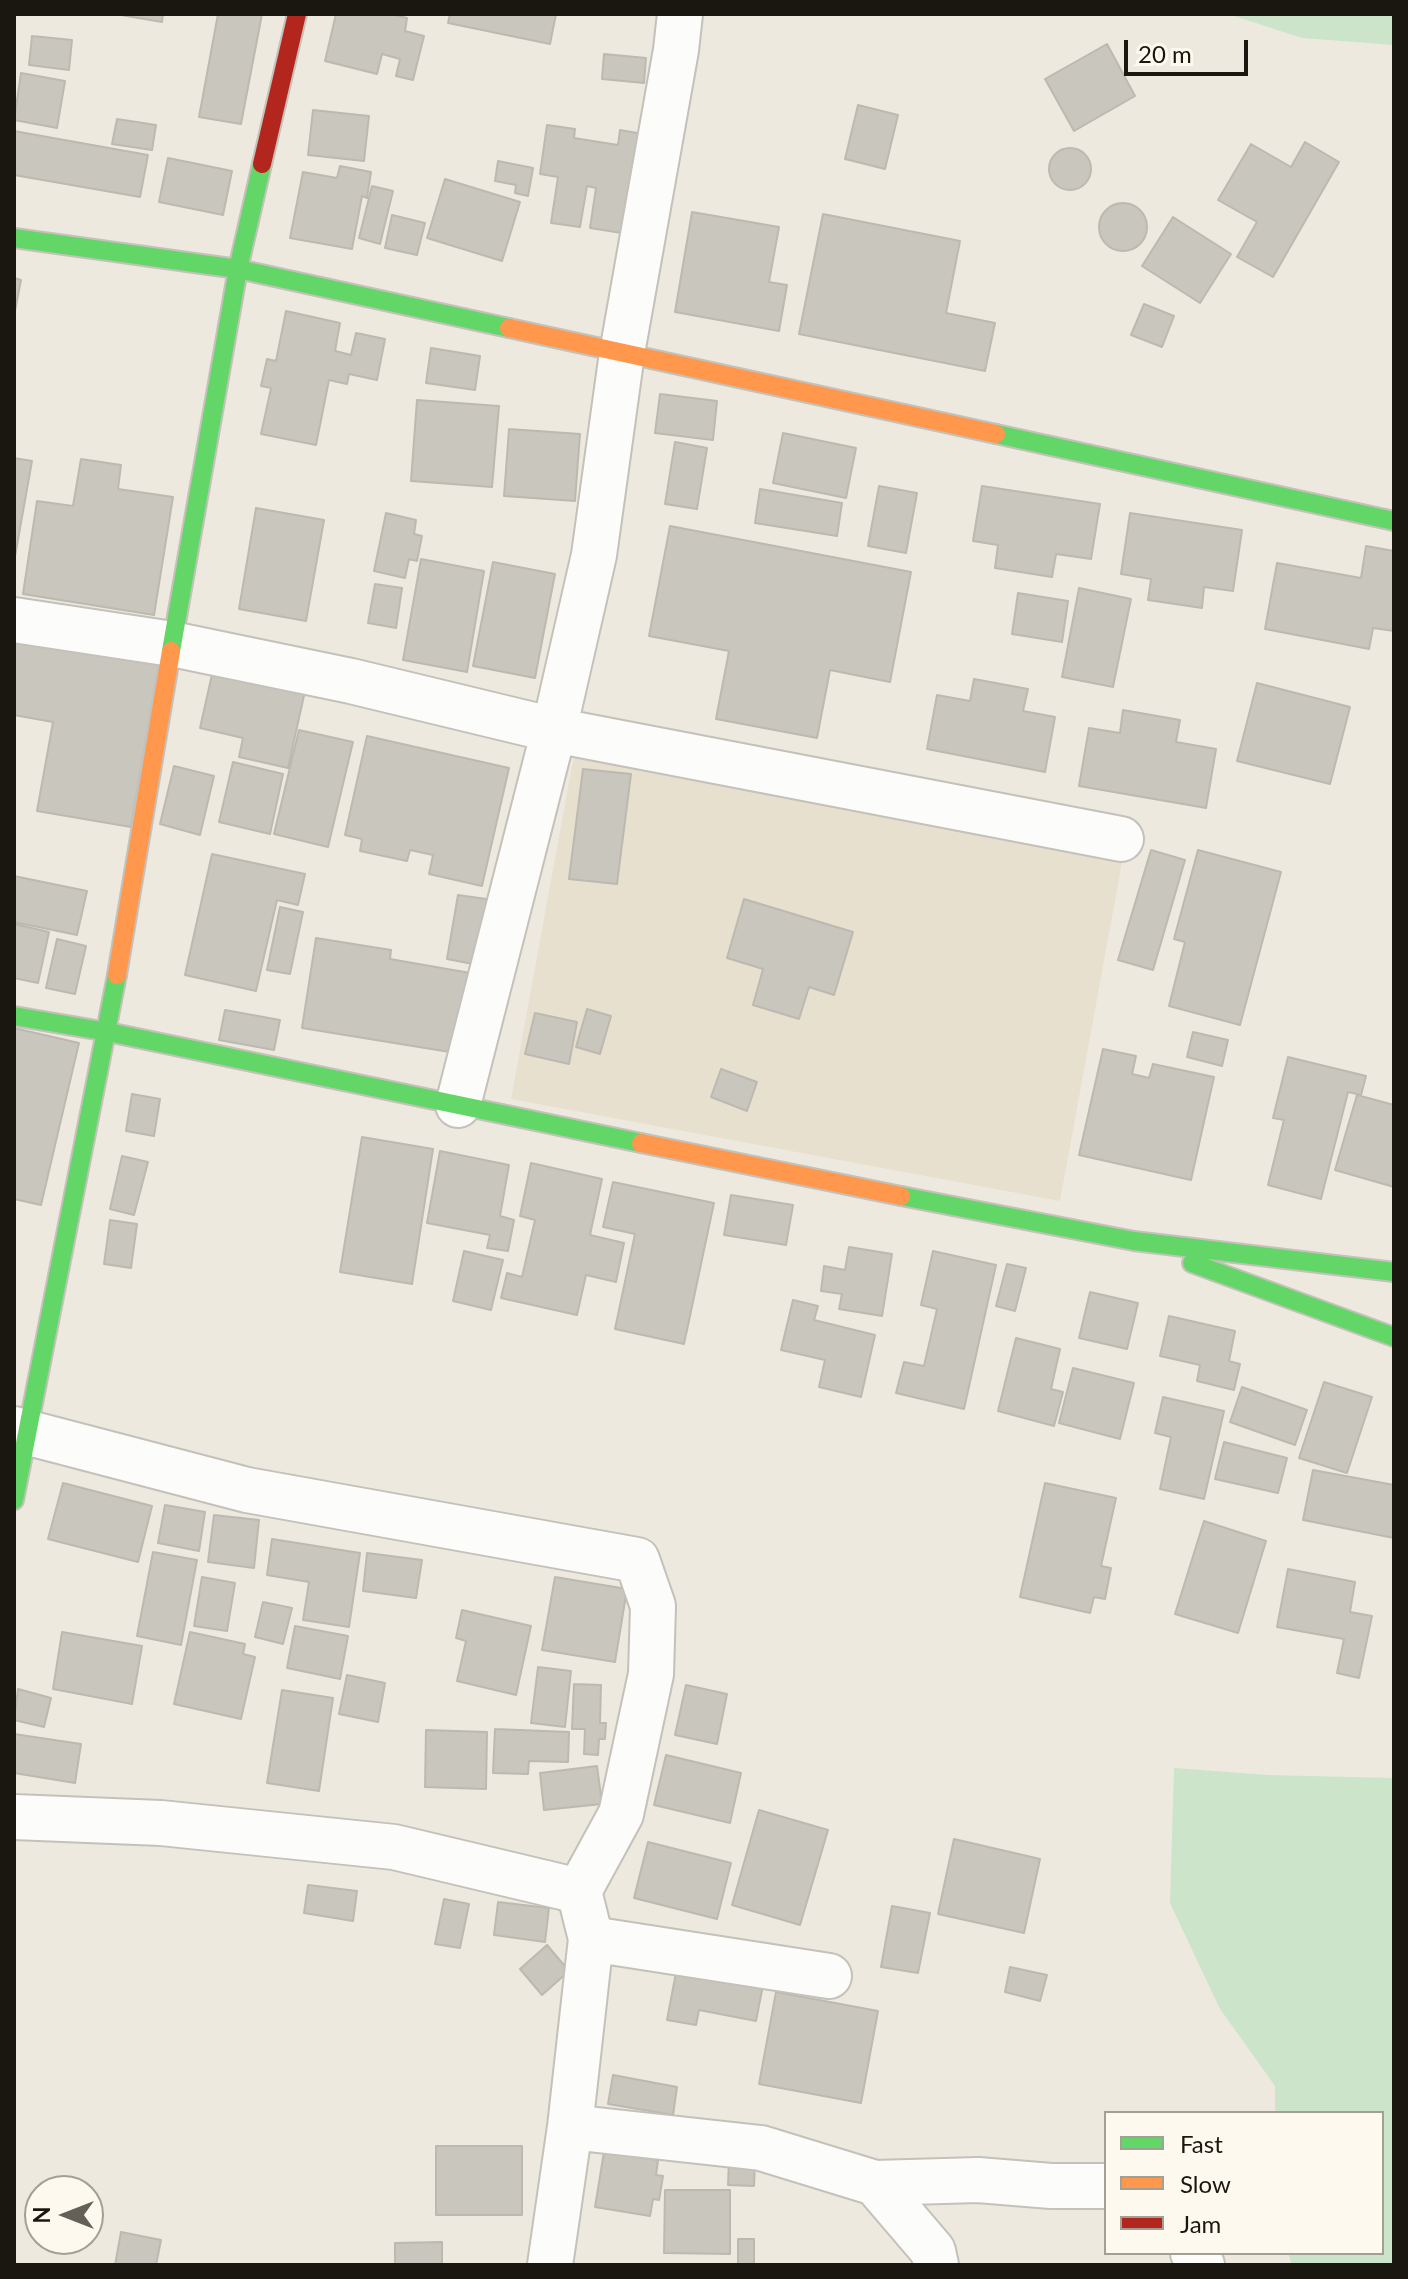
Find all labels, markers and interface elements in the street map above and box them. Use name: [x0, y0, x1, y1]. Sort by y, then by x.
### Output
scale bar: [1128, 24, 1252, 74]
text: 20 m: [1138, 39, 1192, 68]
legend: [1104, 2111, 1384, 2255]
text: Fast: [1180, 2129, 1223, 2158]
text: Slow: [1180, 2169, 1231, 2198]
north arrow: [24, 2175, 104, 2255]
text: N: [28, 2207, 55, 2223]
text: Jam: [1180, 2209, 1221, 2238]

